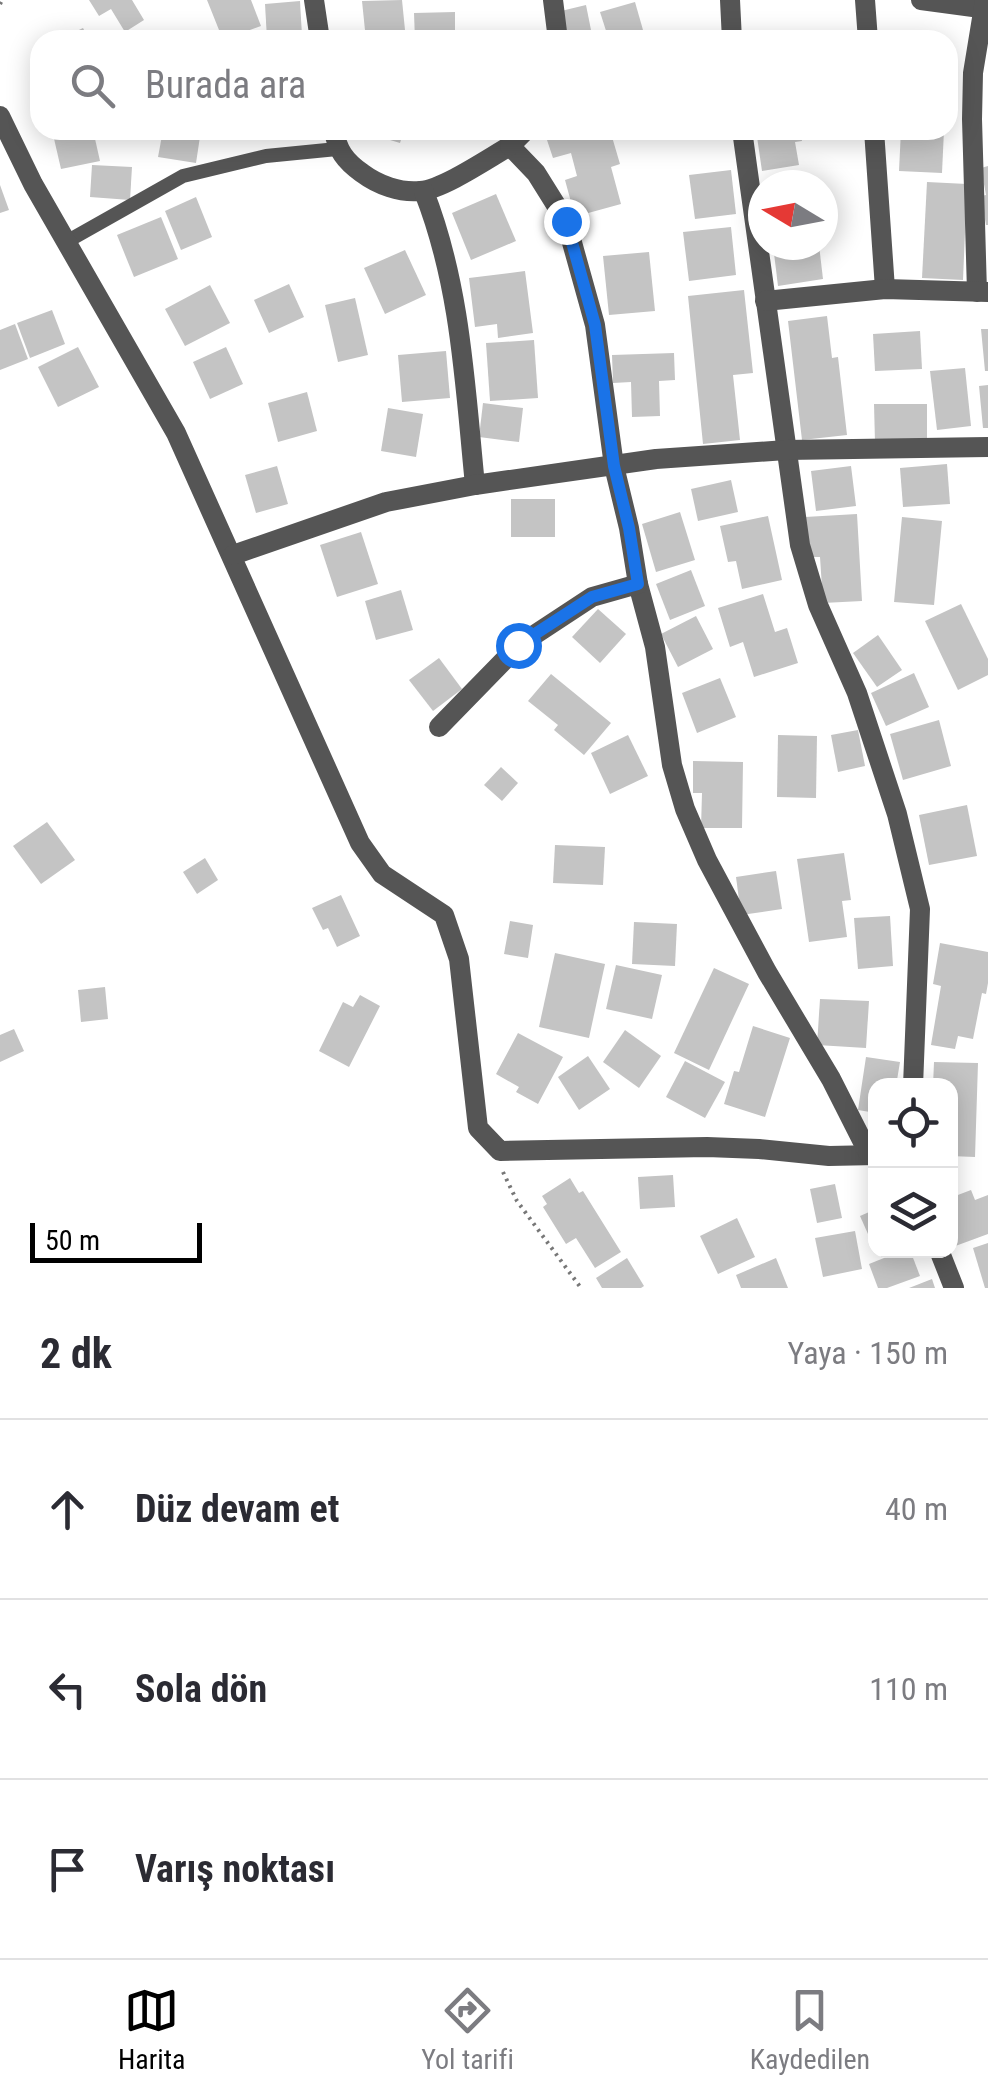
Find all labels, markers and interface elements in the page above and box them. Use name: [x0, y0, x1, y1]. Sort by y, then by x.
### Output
search box: [30, 30, 958, 140]
icon: search: [65, 58, 120, 113]
text: Burada ara: [145, 63, 306, 107]
north arrow: [748, 170, 838, 260]
route end: [544, 199, 590, 245]
route start: [496, 623, 542, 669]
map controls: [868, 1078, 958, 1258]
button: locate: [868, 1078, 958, 1168]
button: layers: [868, 1168, 958, 1258]
scale bar: [30, 1218, 202, 1262]
text: 50 m: [45, 1224, 100, 1257]
text: 2 dk: [40, 1329, 112, 1378]
text: Yaya · 150 m: [788, 1334, 948, 1372]
icon: ahead: [40, 1482, 95, 1537]
text: Düz devam et: [135, 1487, 339, 1531]
text: 40 m: [885, 1490, 948, 1528]
icon: left: [40, 1662, 95, 1717]
text: Sola dön: [135, 1667, 267, 1711]
text: 110 m: [869, 1670, 948, 1708]
icon: arrive: [40, 1842, 95, 1897]
text: Varış noktası: [135, 1847, 335, 1891]
tab: Harita: [118, 1983, 185, 2076]
tab: Yol tarifi: [421, 1983, 514, 2076]
tab: Kaydedilen: [750, 1983, 870, 2076]

